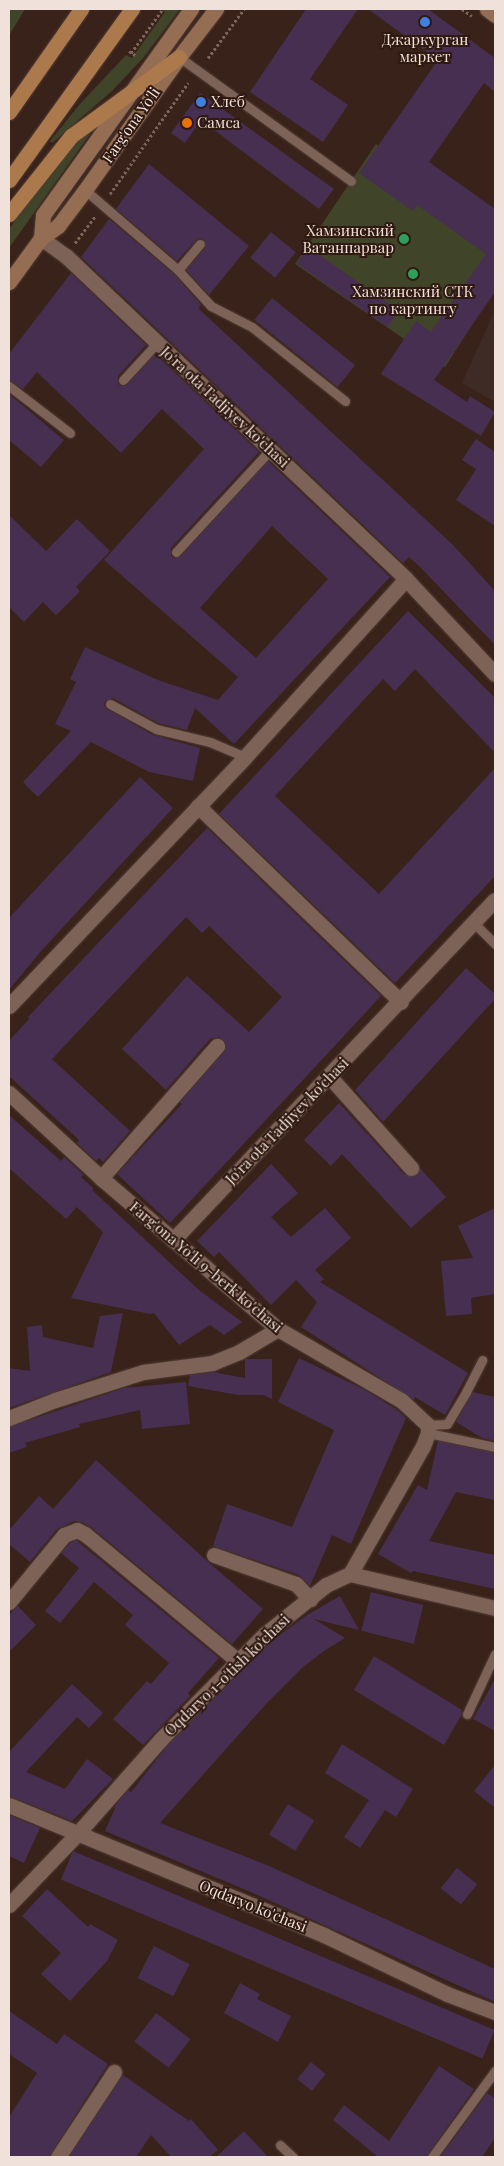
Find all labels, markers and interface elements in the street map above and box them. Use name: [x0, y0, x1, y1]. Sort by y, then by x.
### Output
marker: Джаркурган маркет: [419, 16, 431, 28]
place label: Джаркурган маркет: [382, 30, 468, 65]
street label: Farg'ona Yo'li: [98, 84, 164, 166]
place label: Хлеб: [211, 93, 245, 111]
marker: Хлеб: [195, 96, 207, 108]
place label: Самса: [197, 114, 240, 132]
marker: Самса: [181, 117, 193, 129]
place label: Хамзинский Ватанпарвар: [303, 221, 394, 256]
marker: Хамзинский Ватанпарвар: [398, 233, 410, 245]
marker: Хамзинский СТК по картингу: [407, 268, 419, 280]
place label: Хамзинский СТК по картингу: [352, 282, 474, 317]
street label: Jo'ra ota Tadjiyev ko'chasi: [156, 342, 294, 472]
street label: Jo'ra ota Tadjiyev ko'chasi: [221, 1053, 353, 1189]
street label: Farg'ona Yo'li 9-berk ko'chasi: [126, 1197, 286, 1337]
street label: Oqdaryo 1-o'tish ko'chasi: [161, 1610, 293, 1740]
street label: Oqdaryo ko'chasi: [196, 1876, 310, 1936]

